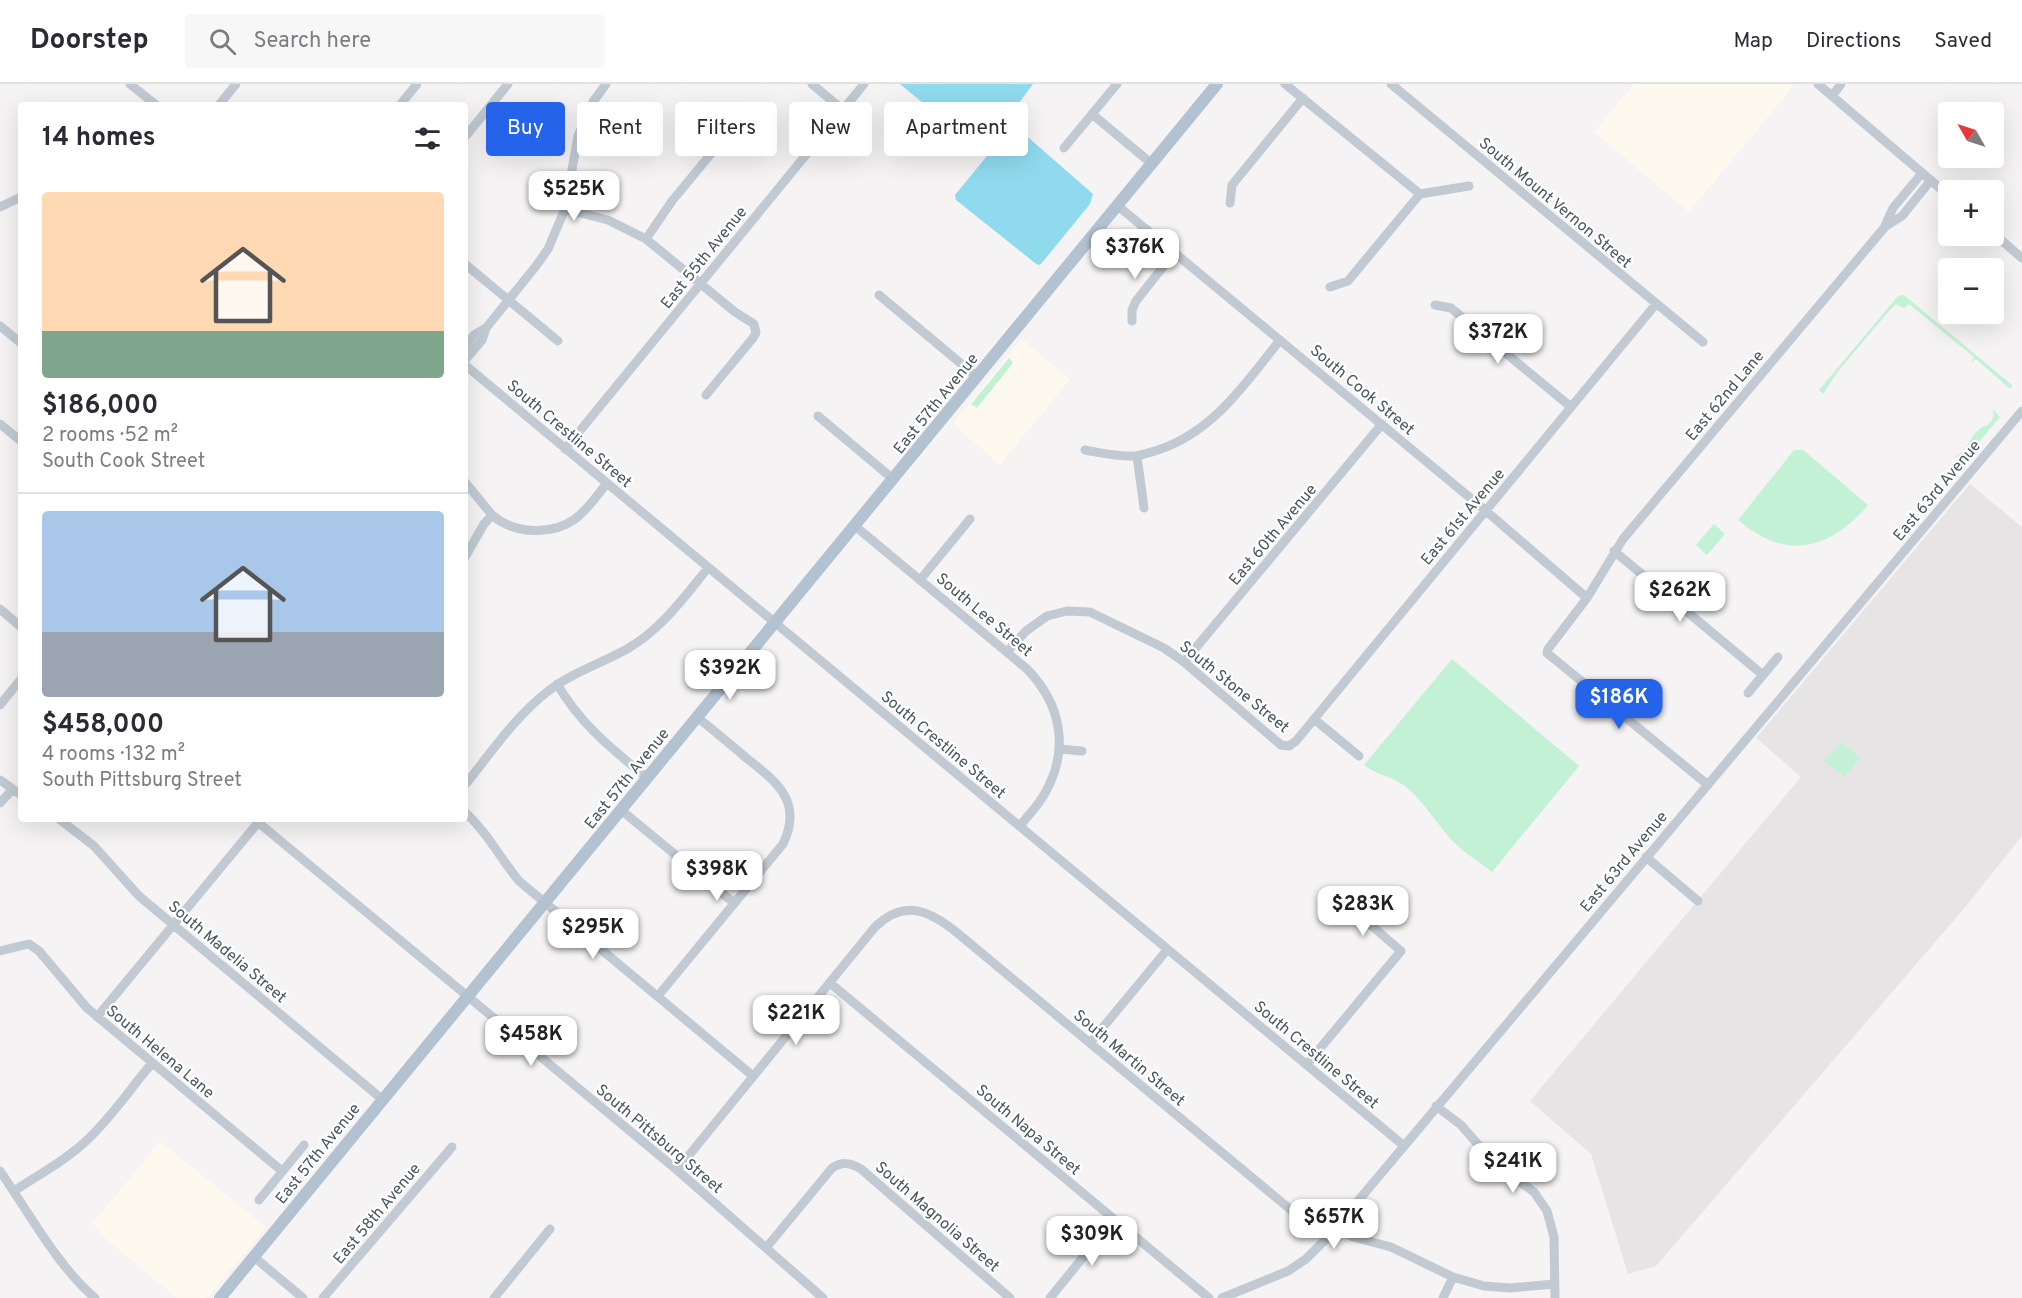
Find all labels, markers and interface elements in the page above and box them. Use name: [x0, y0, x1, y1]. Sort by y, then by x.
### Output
search box: [185, 14, 605, 68]
text: Doorstep: [30, 23, 149, 59]
icon: search: [206, 25, 239, 58]
text: Search here: [254, 28, 371, 55]
text: Map: [1733, 28, 1773, 55]
text: Directions: [1806, 28, 1901, 55]
text: Saved: [1934, 28, 1992, 55]
chip: Buy: [486, 102, 565, 156]
chip: Rent: [577, 102, 663, 156]
chip: Filters: [675, 102, 777, 156]
chip: New: [789, 102, 872, 156]
chip: Apartment: [884, 102, 1028, 156]
north arrow: [1938, 102, 2004, 168]
map controls: [1938, 102, 2004, 324]
text: 14 homes: [42, 122, 156, 155]
icon: filters: [411, 122, 444, 155]
street label: South Mount Vernon Street: [1474, 134, 1635, 273]
pin: $525K: [532, 171, 616, 222]
text: $525K: [543, 177, 605, 203]
button: +: [1938, 180, 2004, 246]
street label: East 55th Avenue: [657, 203, 752, 314]
pin: $376K: [1093, 229, 1177, 280]
icon: home: [189, 231, 297, 339]
text: $376K: [1105, 235, 1165, 261]
button: −: [1938, 258, 2004, 324]
pin: $372K: [1456, 314, 1540, 365]
text: $372K: [1468, 320, 1528, 346]
street label: South Cook Street: [1305, 341, 1418, 440]
street label: East 62nd Lane: [1682, 347, 1769, 446]
street label: East 57th Avenue: [890, 350, 983, 459]
street label: South Crestline Street: [502, 376, 635, 493]
text: $186,000: [42, 390, 158, 423]
text: 2 rooms · 52 m²: [42, 423, 178, 449]
street label: East 63rd Avenue: [1889, 437, 1986, 546]
text: South Cook Street: [42, 449, 205, 475]
street label: East 61st Avenue: [1417, 465, 1510, 570]
street label: East 60th Avenue: [1225, 481, 1322, 590]
icon: home: [189, 550, 297, 658]
street label: South Lee Street: [931, 569, 1036, 662]
pin: $262K: [1638, 572, 1722, 623]
text: $262K: [1649, 578, 1711, 604]
street label: South Stone Street: [1175, 637, 1293, 738]
pin: $392K: [688, 650, 772, 701]
text: $392K: [699, 656, 761, 682]
pin: $186K: [1577, 679, 1661, 730]
text: $186K: [1589, 685, 1649, 711]
street label: South Crestline Street: [876, 687, 1009, 804]
text: $458,000: [42, 709, 164, 742]
street label: East 57th Avenue: [581, 725, 674, 834]
text: 4 rooms · 132 m²: [42, 742, 185, 768]
text: South Pittsburg Street: [42, 768, 242, 794]
street label: East 63rd Avenue: [1576, 808, 1673, 917]
pin: $398K: [675, 851, 759, 902]
text: $398K: [686, 857, 749, 883]
pin: $283K: [1321, 886, 1405, 937]
text: $283K: [1332, 892, 1394, 918]
street label: South Madelia Street: [163, 897, 290, 1008]
pin: $295K: [551, 909, 635, 960]
text: $295K: [562, 915, 624, 941]
pin: $221K: [754, 995, 838, 1046]
street label: South Crestline Street: [1249, 997, 1382, 1114]
street label: South Helena Lane: [101, 1001, 218, 1104]
text: $221K: [767, 1001, 825, 1027]
street label: South Martin Street: [1069, 1006, 1189, 1111]
pin: $458K: [489, 1016, 573, 1067]
text: $458K: [499, 1022, 563, 1048]
street label: South Pittsburg Street: [591, 1080, 726, 1199]
street label: South Napa Street: [971, 1081, 1084, 1180]
street label: East 57th Avenue: [272, 1100, 365, 1209]
pin: $241K: [1471, 1143, 1555, 1194]
text: $241K: [1483, 1149, 1543, 1175]
street label: South Magnolia Street: [870, 1158, 1003, 1277]
street label: East 58th Avenue: [329, 1160, 426, 1269]
pin: $657K: [1292, 1199, 1376, 1250]
text: $657K: [1303, 1205, 1365, 1231]
pin: $309K: [1050, 1216, 1134, 1267]
text: $309K: [1060, 1222, 1124, 1248]

